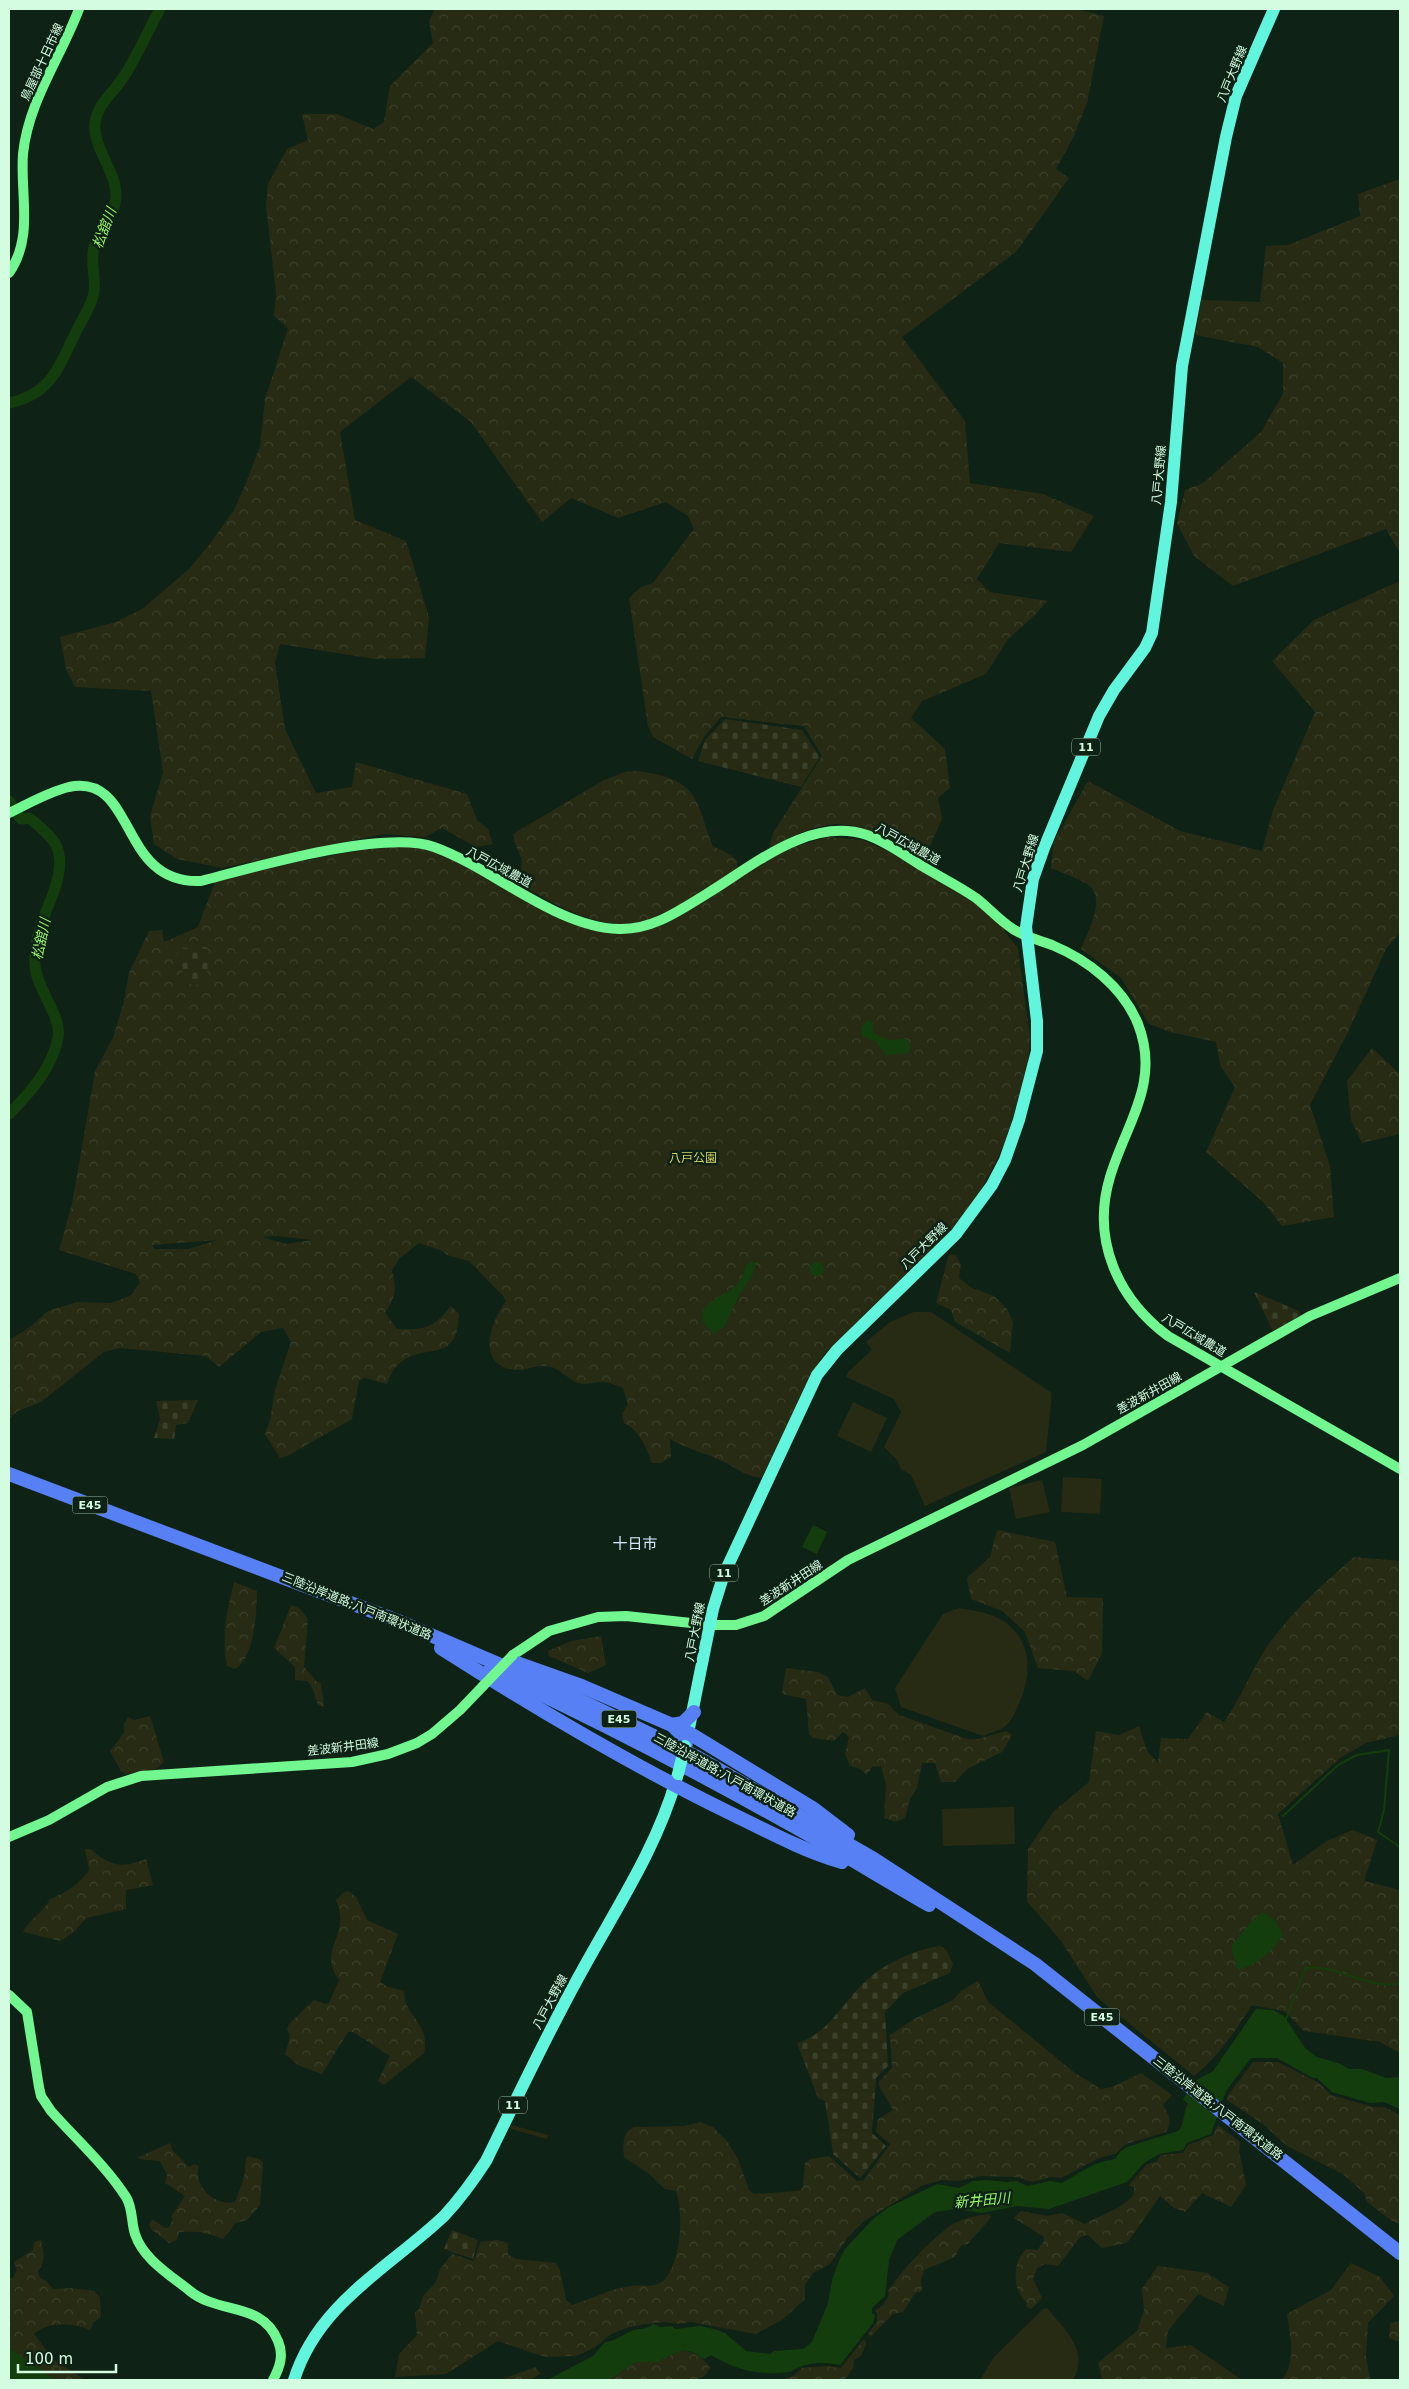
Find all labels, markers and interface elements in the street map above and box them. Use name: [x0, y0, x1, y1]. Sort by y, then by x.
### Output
street label: 鳥屋部十日市線: [18, 21, 66, 103]
street label: 八戸大野線: [1214, 44, 1250, 104]
water label: 松舘川: [89, 204, 120, 250]
street label: 八戸大野線: [1149, 444, 1169, 506]
road number: 11: [1072, 739, 1100, 756]
street label: 八戸広域農道: [873, 820, 943, 868]
street label: 八戸大野線: [1011, 832, 1041, 894]
street label: 八戸広域農道: [464, 844, 534, 890]
water label: 松舘川: [29, 915, 54, 961]
park label: 八戸公園: [669, 1151, 717, 1165]
street label: 八戸大野線: [898, 1220, 950, 1272]
street label: 八戸広域農道: [1160, 1310, 1228, 1360]
street label: 差波新井田線: [1114, 1369, 1184, 1417]
road number: E45: [72, 1496, 108, 1514]
district label: 十日市: [612, 1535, 658, 1553]
street label: 差波新井田線: [757, 1558, 825, 1608]
road number: 11: [710, 1565, 738, 1582]
street label: 三陸沿岸道路;八戸南環状道路: [280, 1570, 434, 1642]
street label: 八戸大野線: [682, 1601, 708, 1663]
road number: E45: [602, 1710, 636, 1728]
street label: 三陸沿岸道路;八戸南環状道路: [652, 1730, 798, 1820]
street label: 差波新井田線: [306, 1736, 380, 1758]
street label: 八戸大野線: [530, 1972, 570, 2032]
road number: E45: [1084, 2008, 1120, 2025]
street label: 三陸沿岸道路;八戸南環状道路: [1151, 2053, 1285, 2163]
road number: 11: [499, 2096, 527, 2114]
water label: 新井田川: [953, 2189, 1013, 2210]
scale bar: [18, 2342, 115, 2374]
text: 100 m: [25, 2350, 73, 2368]

